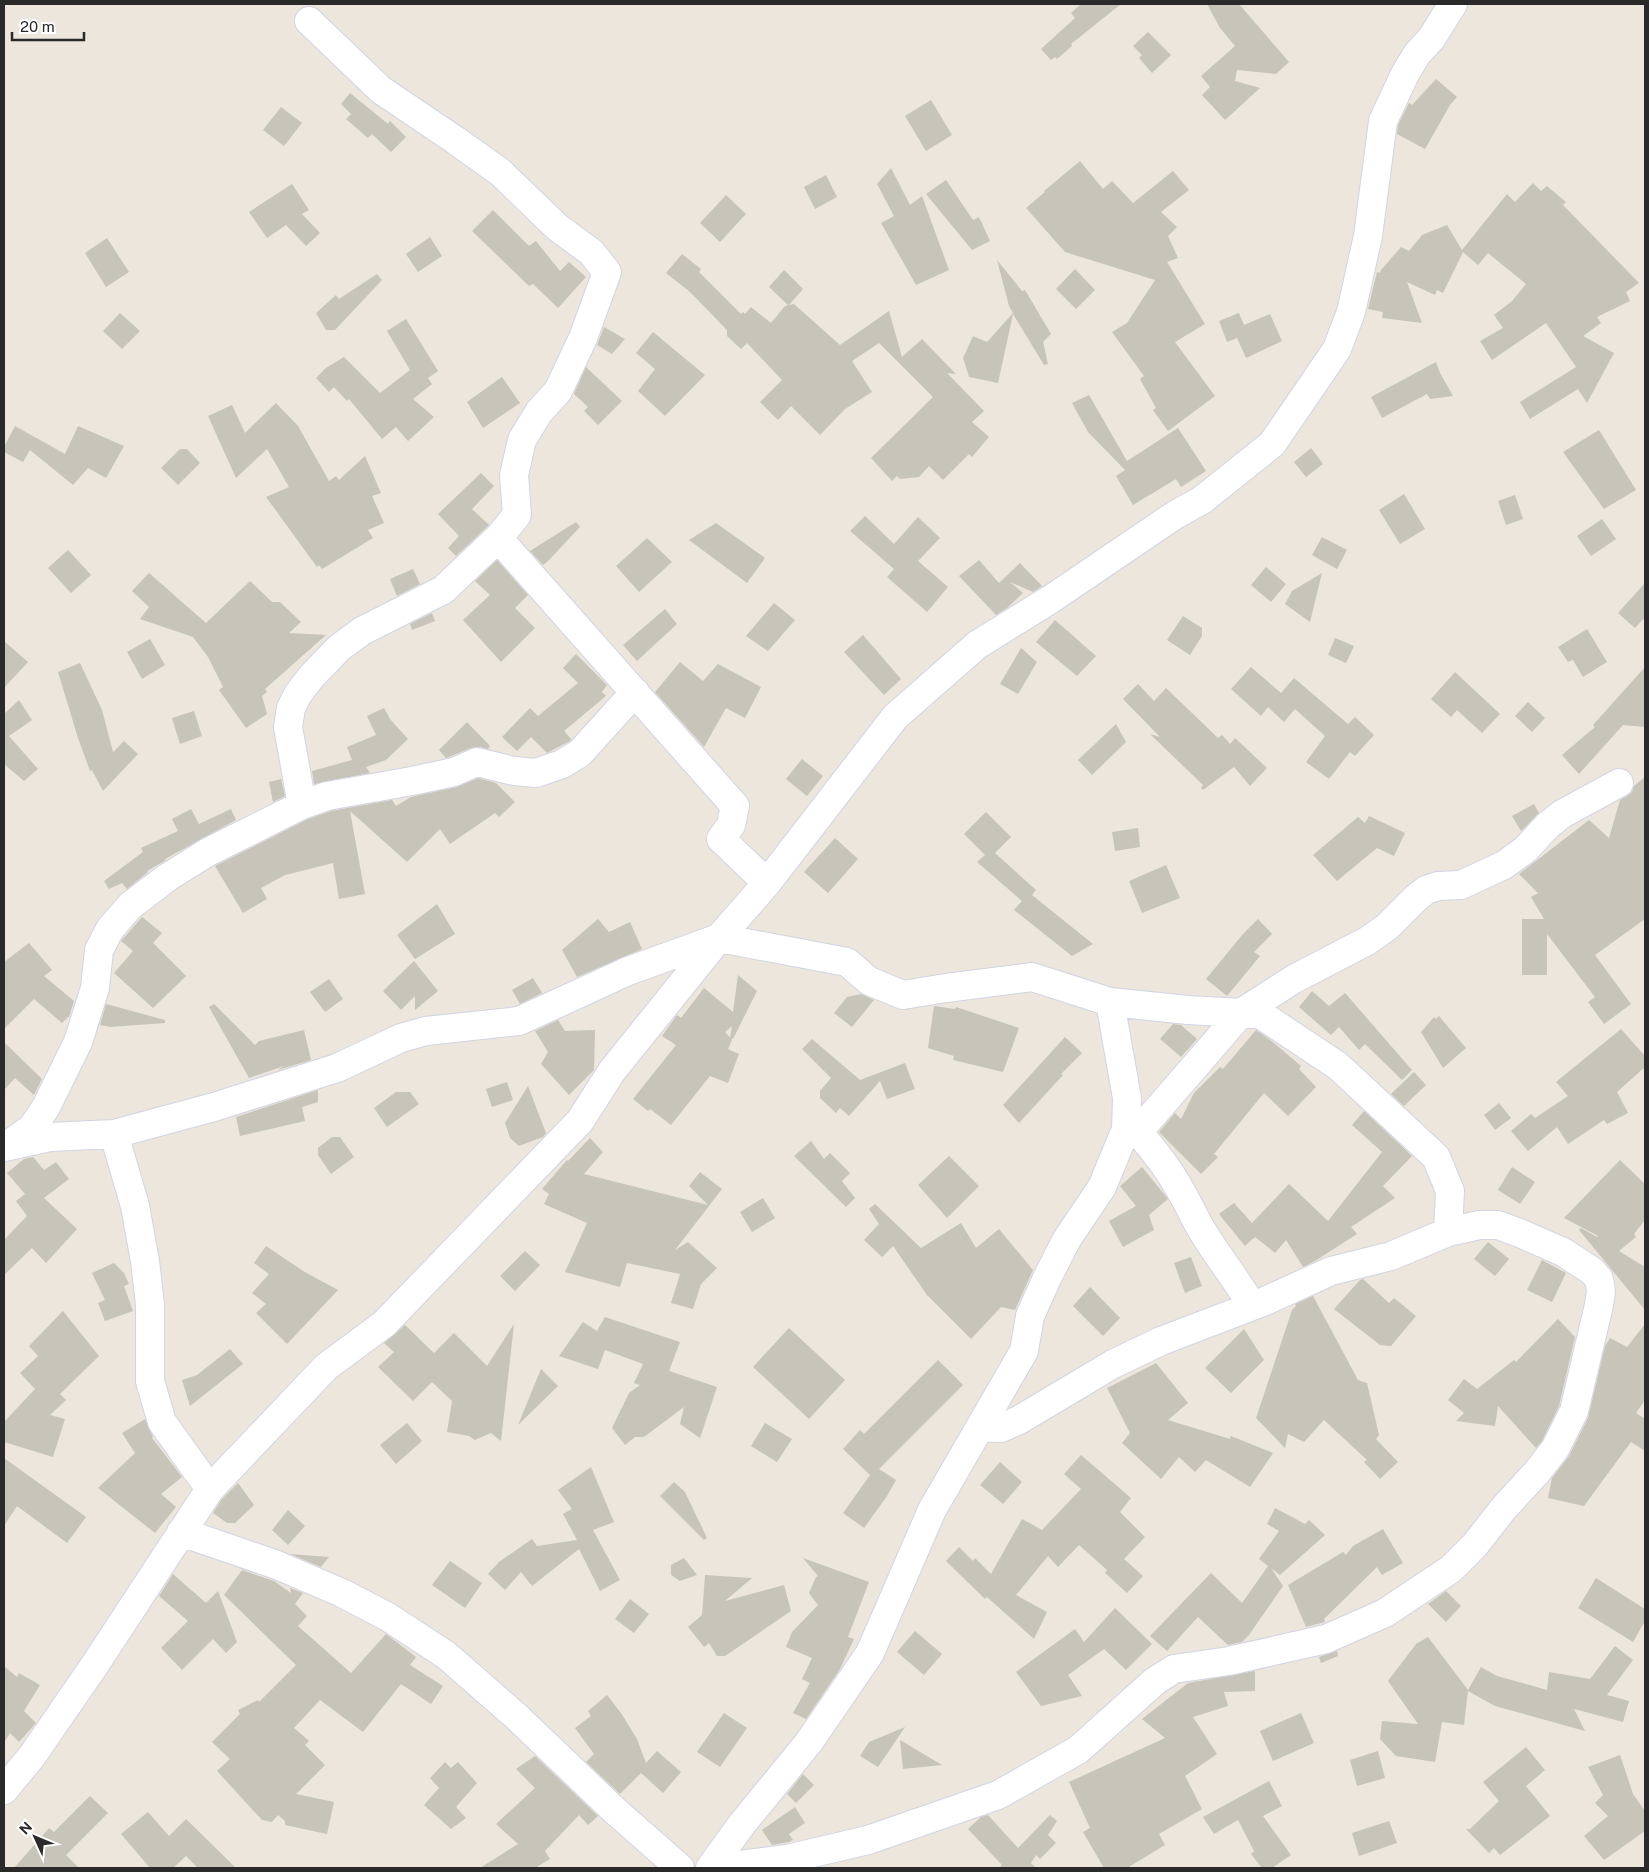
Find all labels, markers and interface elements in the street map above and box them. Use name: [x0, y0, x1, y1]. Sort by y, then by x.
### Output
scale bar: [12, 10, 85, 42]
text: 20 m: [20, 18, 55, 35]
north arrow: [10, 1812, 60, 1862]
text: N: [16, 1818, 35, 1837]

